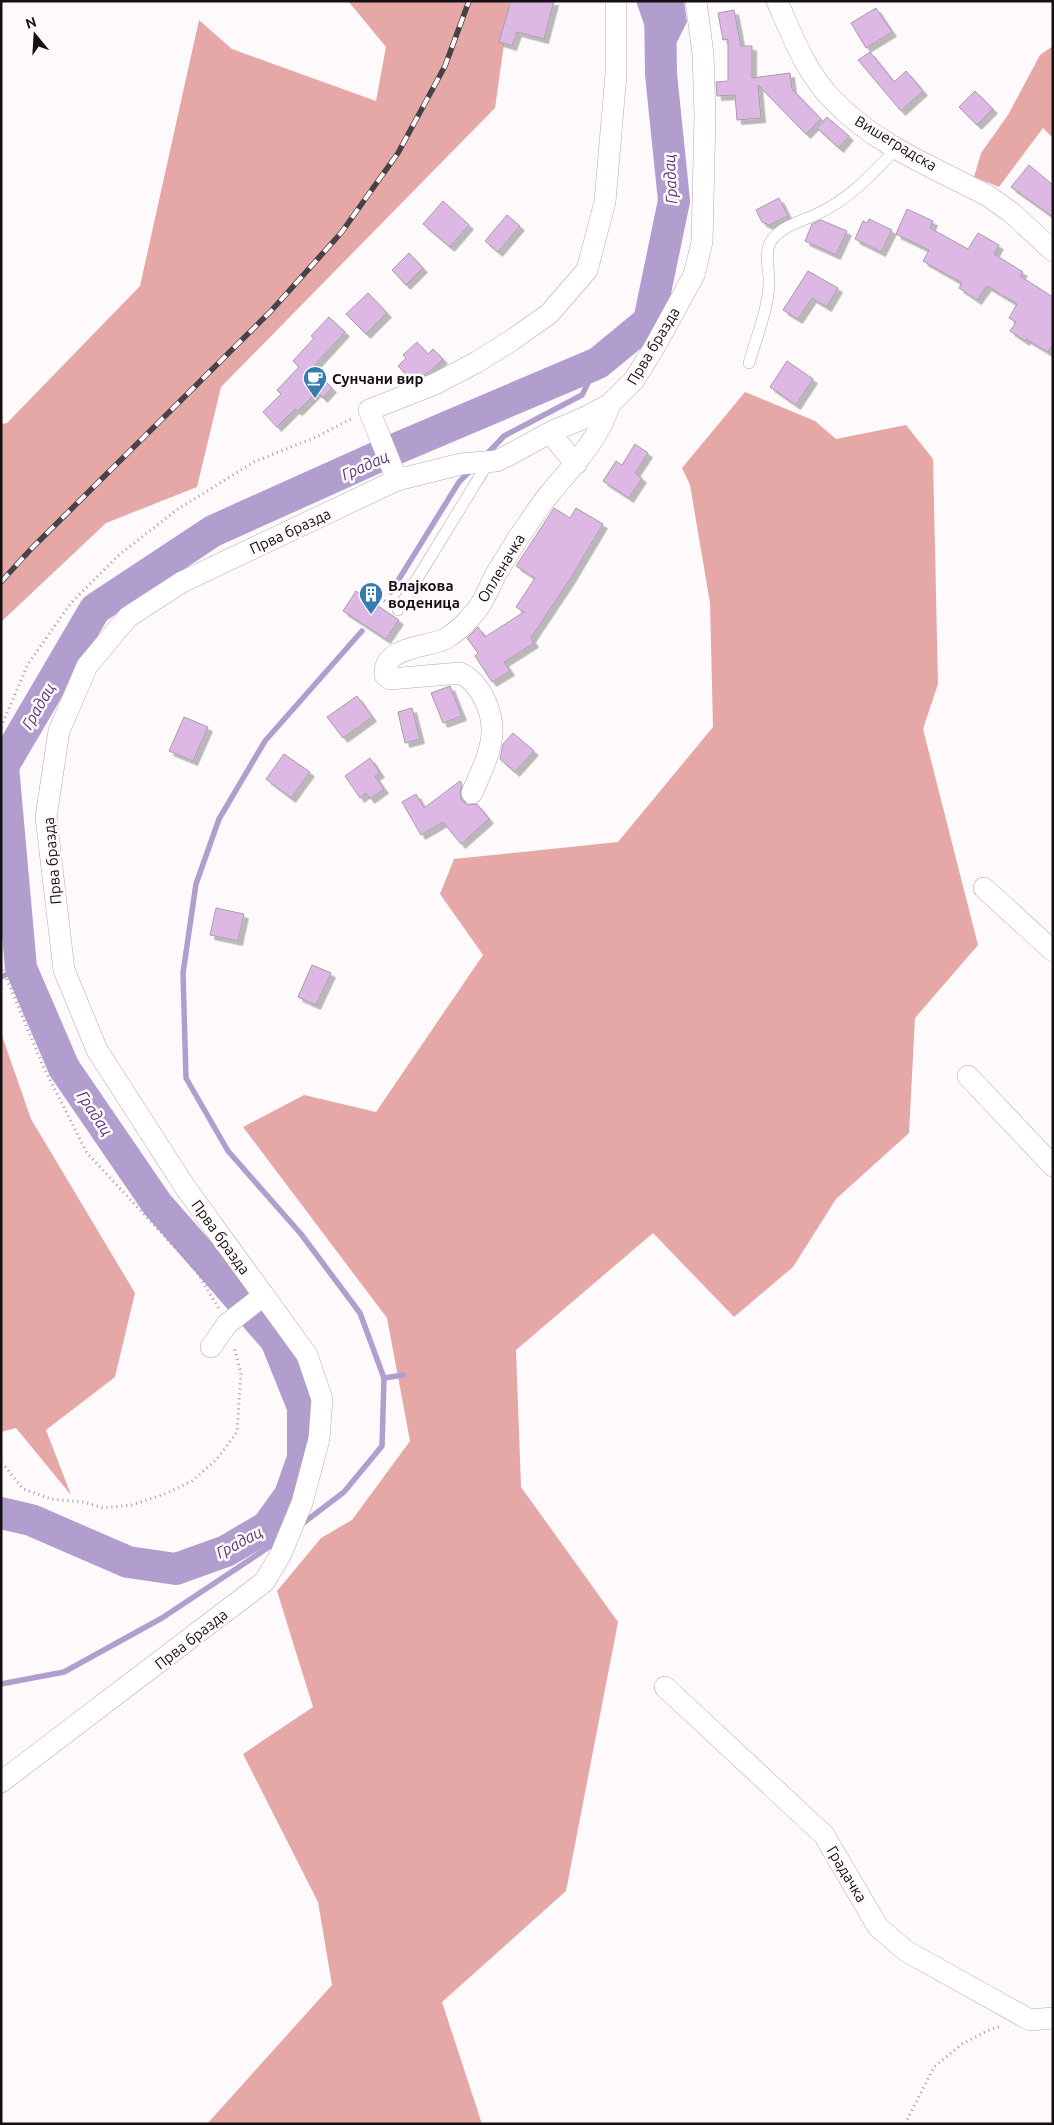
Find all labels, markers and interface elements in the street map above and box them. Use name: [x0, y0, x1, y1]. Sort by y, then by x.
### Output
north arrow: [10, 10, 60, 60]
text: N: [24, 13, 38, 32]
street label: Вишеградска: [852, 112, 940, 174]
water label: Градац: [660, 153, 680, 205]
street label: Прва бразда: [623, 304, 683, 388]
cafe icon: Сунчани вир: [302, 365, 328, 399]
place label: Сунчани вир: [332, 370, 424, 387]
water label: Градац: [338, 447, 392, 483]
street label: Прва бразда: [247, 505, 333, 557]
street label: Опленачка: [474, 531, 528, 605]
place label: Влајкова воденица: [388, 577, 460, 611]
building icon: Влајкова воденица: [358, 581, 384, 615]
water label: Градац: [18, 680, 58, 732]
street label: Прва бразда: [40, 817, 64, 905]
water label: Градац: [74, 1087, 116, 1139]
street label: Прва бразда: [188, 1197, 254, 1277]
water label: Градац: [213, 1522, 265, 1562]
street label: Прва бразда: [151, 1605, 231, 1673]
street label: Градачка: [824, 1843, 870, 1905]

